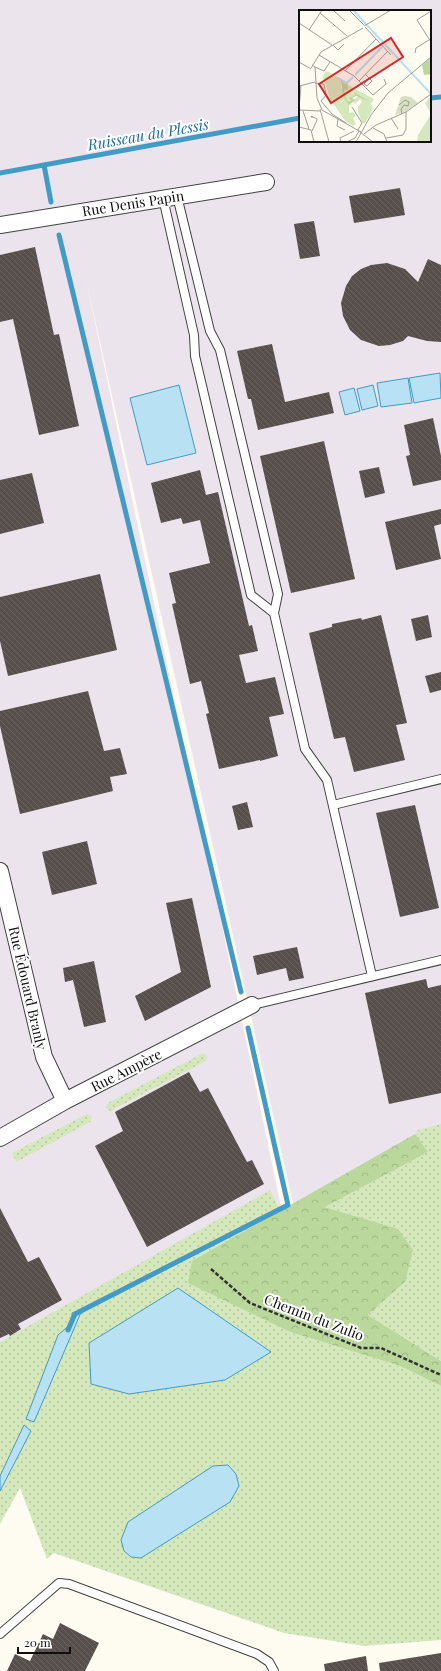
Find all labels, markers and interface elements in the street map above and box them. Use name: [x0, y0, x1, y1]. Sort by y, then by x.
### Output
inset map: [299, 10, 431, 142]
water label: Ruisseau du Plessis: [85, 113, 210, 155]
street label: Rue Denis Papin: [81, 185, 186, 220]
street label: Rue Édouard Branly: [5, 924, 51, 1052]
street label: Rue Ampère: [87, 1044, 165, 1096]
street label: Chemin du Zulio: [261, 1289, 367, 1345]
scale bar: [18, 1629, 70, 1655]
text: 20 m: [24, 1634, 51, 1650]

